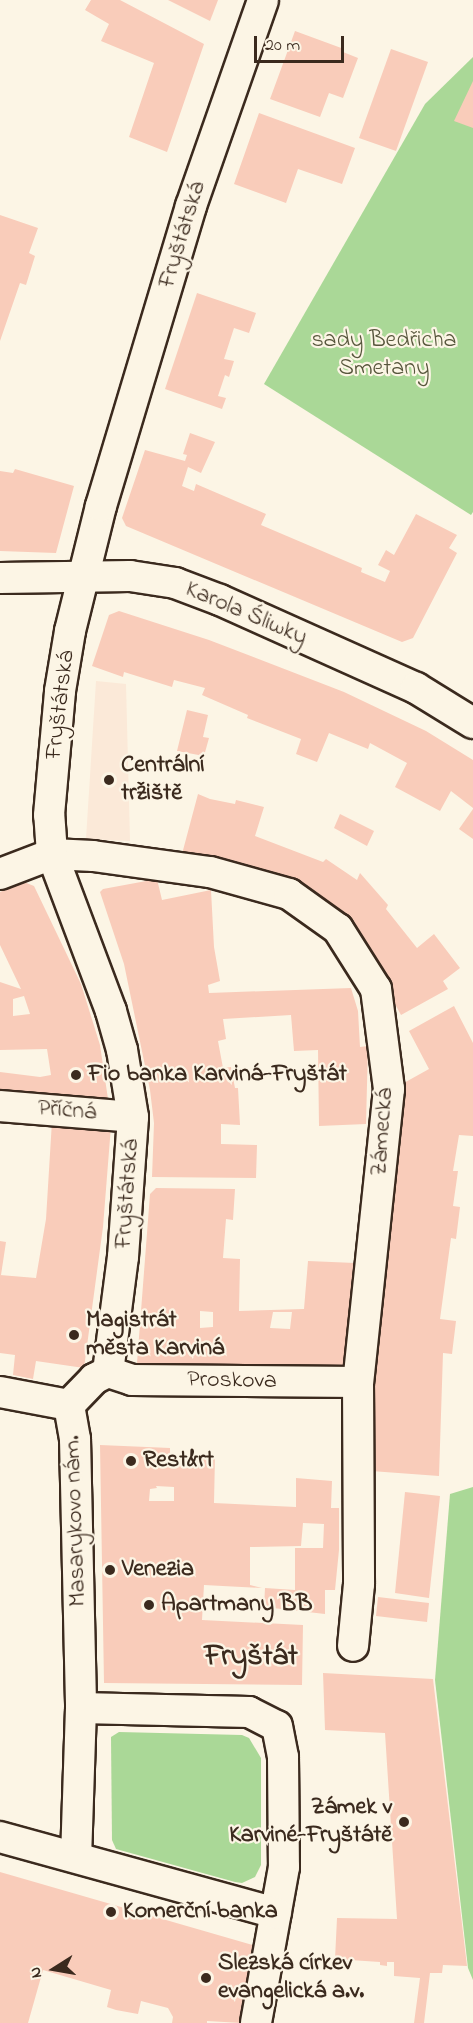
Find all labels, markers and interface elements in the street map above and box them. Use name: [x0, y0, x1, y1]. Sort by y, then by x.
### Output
scale bar: [257, 24, 347, 62]
text: 20 m: [265, 33, 300, 59]
street label: Fryštátská: [153, 178, 213, 292]
park label: sady Bedřicha Smetany: [311, 327, 457, 383]
street label: Karola Śliwky: [181, 575, 311, 653]
street label: Fryštátská: [40, 649, 82, 761]
place label: Centrální tržiště: [121, 752, 205, 808]
marker: Centrální tržiště: [102, 773, 116, 787]
place label: Fio banka Karviná-Fryštát: [88, 1061, 347, 1089]
marker: Fio banka Karviná-Fryštát: [69, 1068, 83, 1082]
street label: Zámecká: [366, 1087, 400, 1177]
street label: Příčná: [36, 1094, 98, 1128]
street label: Fryštátská: [110, 1138, 146, 1250]
place label: Magistrát města Karviná: [86, 1307, 224, 1363]
marker: Magistrát města Karviná: [67, 1328, 81, 1342]
street label: Proskova: [187, 1366, 277, 1396]
street label: Masarykovo nám.: [59, 1435, 93, 1607]
place label: Rest&rt: [143, 1447, 214, 1475]
marker: Rest&rt: [124, 1454, 138, 1468]
place label: Venezia: [122, 1556, 194, 1584]
marker: Venezia: [103, 1563, 117, 1577]
place label: Apartmany BB: [161, 1591, 312, 1619]
marker: Apartmany BB: [142, 1598, 156, 1612]
district label: Fryštát: [204, 1639, 298, 1675]
place label: Zámek v Karviné-Fryštátě: [229, 1794, 392, 1850]
marker: Zámek v Karviné-Fryštátě: [397, 1815, 411, 1829]
place label: Komerční banka: [123, 1898, 278, 1926]
marker: Komerční banka: [104, 1905, 118, 1919]
north arrow: [24, 1939, 84, 1999]
place label: Slezská církev evangelická a.v.: [218, 1950, 364, 2006]
text: N: [24, 1965, 49, 1980]
marker: Slezská církev evangelická a.v.: [199, 1971, 213, 1985]

